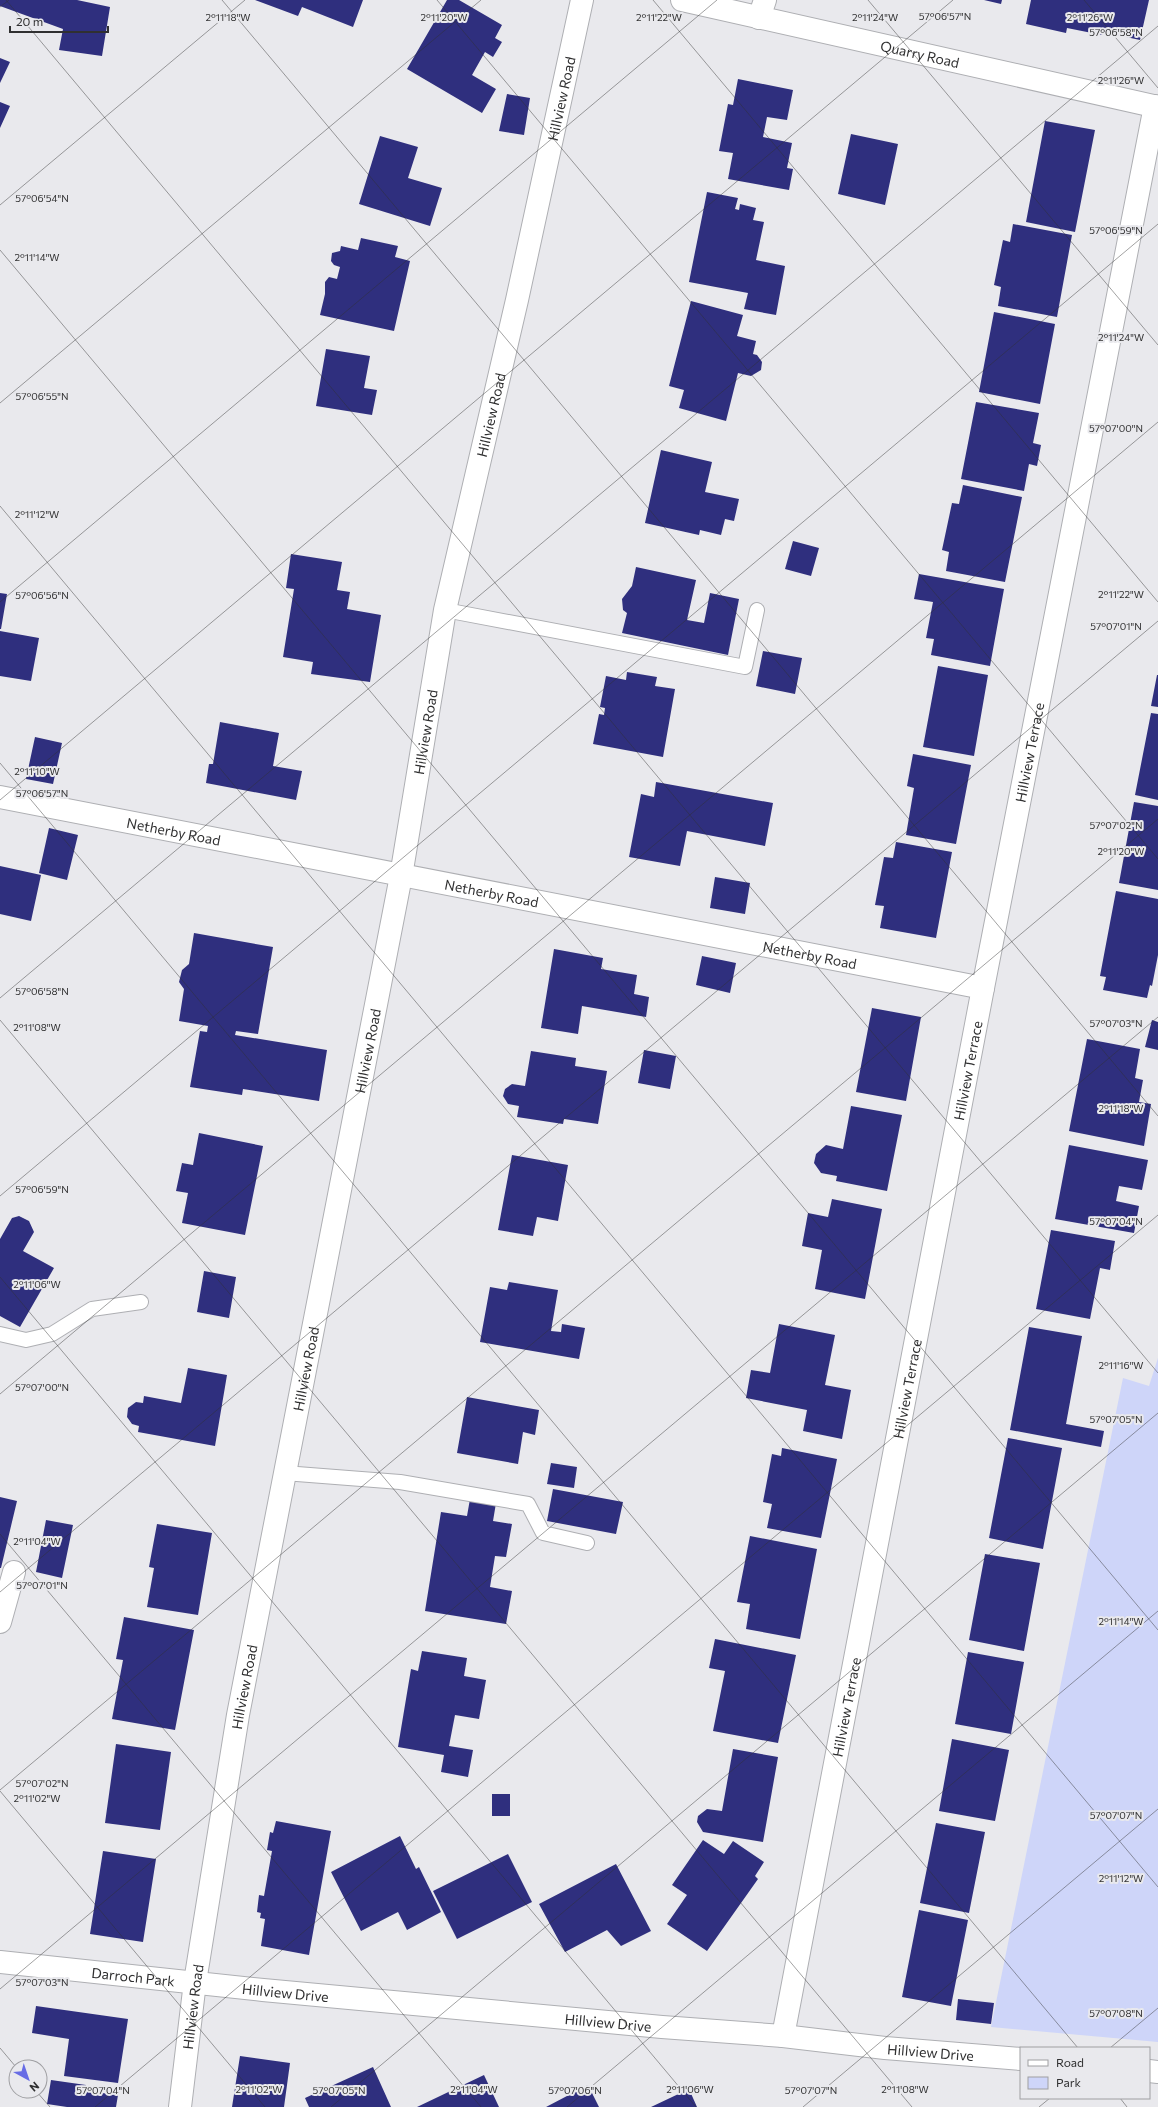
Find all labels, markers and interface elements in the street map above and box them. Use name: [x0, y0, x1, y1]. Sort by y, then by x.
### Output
scale bar: [10, 8, 108, 34]
text: 57°06'57"N: [919, 10, 971, 22]
text: 2°11'18"W: [205, 11, 251, 23]
text: 2°11'20"W: [421, 11, 467, 23]
text: 2°11'22"W: [636, 11, 682, 23]
text: 2°11'24"W: [852, 11, 898, 23]
text: 2°11'26"W: [1067, 11, 1113, 23]
text: 20 m: [16, 14, 43, 28]
text: 57°06'58"N: [1089, 26, 1143, 38]
street label: Quarry Road: [879, 36, 961, 71]
street label: Hillview Road: [543, 55, 578, 142]
text: 2°11'26"W: [1098, 74, 1144, 86]
text: 57°06'54"N: [15, 192, 69, 204]
text: 57°06'59"N: [1089, 224, 1143, 236]
text: 2°11'14"W: [14, 251, 60, 263]
text: 2°11'24"W: [1098, 331, 1144, 343]
street label: Hillview Road: [472, 371, 508, 459]
text: 57°06'55"N: [15, 390, 69, 402]
text: 57°07'00"N: [1089, 422, 1143, 434]
text: 2°11'12"W: [15, 508, 59, 520]
text: 2°11'22"W: [1098, 588, 1144, 600]
text: 57°06'56"N: [15, 589, 69, 601]
text: 57°07'01"N: [1090, 620, 1142, 632]
street label: Hillview Road: [409, 688, 440, 776]
street label: Hillview Terrace: [1011, 701, 1047, 804]
text: 2°11'10"W: [14, 765, 60, 777]
text: 57°06'57"N: [16, 787, 68, 799]
street label: Netherby Road: [125, 813, 222, 848]
text: 57°07'02"N: [1090, 819, 1142, 831]
text: 2°11'20"W: [1098, 845, 1144, 857]
street label: Netherby Road: [443, 875, 540, 910]
street label: Netherby Road: [761, 937, 858, 972]
text: 57°06'58"N: [15, 985, 69, 997]
street label: Hillview Road: [351, 1007, 384, 1095]
text: 57°07'03"N: [1089, 1017, 1143, 1029]
street label: Hillview Terrace: [949, 1019, 985, 1122]
text: 2°11'08"W: [13, 1021, 61, 1033]
text: 2°11'18"W: [1098, 1102, 1144, 1114]
text: 57°06'59"N: [15, 1183, 69, 1195]
text: 57°07'04"N: [1089, 1215, 1143, 1227]
text: 2°11'06"W: [13, 1278, 61, 1290]
street label: Hillview Road: [289, 1325, 322, 1413]
street label: Hillview Terrace: [889, 1337, 924, 1440]
text: 2°11'16"W: [1098, 1359, 1144, 1371]
text: 57°07'00"N: [15, 1381, 69, 1393]
text: 57°07'05"N: [1089, 1413, 1143, 1425]
text: 2°11'04"W: [13, 1535, 61, 1547]
text: 57°07'01"N: [16, 1579, 68, 1591]
text: 2°11'14"W: [1098, 1615, 1144, 1627]
street label: Hillview Road: [227, 1643, 260, 1730]
street label: Hillview Terrace: [828, 1656, 864, 1758]
text: 57°07'02"N: [16, 1777, 68, 1789]
text: 2°11'02"W: [14, 1792, 60, 1804]
text: 57°07'07"N: [1090, 1809, 1142, 1821]
text: 2°11'12"W: [1099, 1872, 1143, 1884]
street label: Darroch Park: [91, 1963, 176, 1989]
street label: Hillview Road: [178, 1963, 206, 2050]
text: 57°07'03"N: [15, 1976, 69, 1988]
street label: Hillview Drive: [241, 1979, 330, 2005]
text: 57°07'08"N: [1089, 2007, 1143, 2019]
street label: Hillview Drive: [564, 2010, 652, 2034]
street label: Hillview Drive: [887, 2040, 975, 2064]
legend: [1020, 2047, 1150, 2099]
text: Road: [1056, 2055, 1084, 2069]
north arrow: [8, 2059, 48, 2099]
text: Park: [1056, 2075, 1082, 2089]
text: N: [27, 2079, 42, 2095]
text: 2°11'02"W: [236, 2083, 282, 2095]
text: 2°11'04"W: [450, 2083, 498, 2095]
text: 2°11'06"W: [666, 2083, 714, 2095]
text: 2°11'08"W: [881, 2083, 929, 2095]
text: 57°07'04"N: [76, 2084, 130, 2096]
text: 57°07'05"N: [312, 2084, 366, 2096]
text: 57°07'06"N: [548, 2084, 602, 2096]
text: 57°07'07"N: [785, 2084, 837, 2096]

